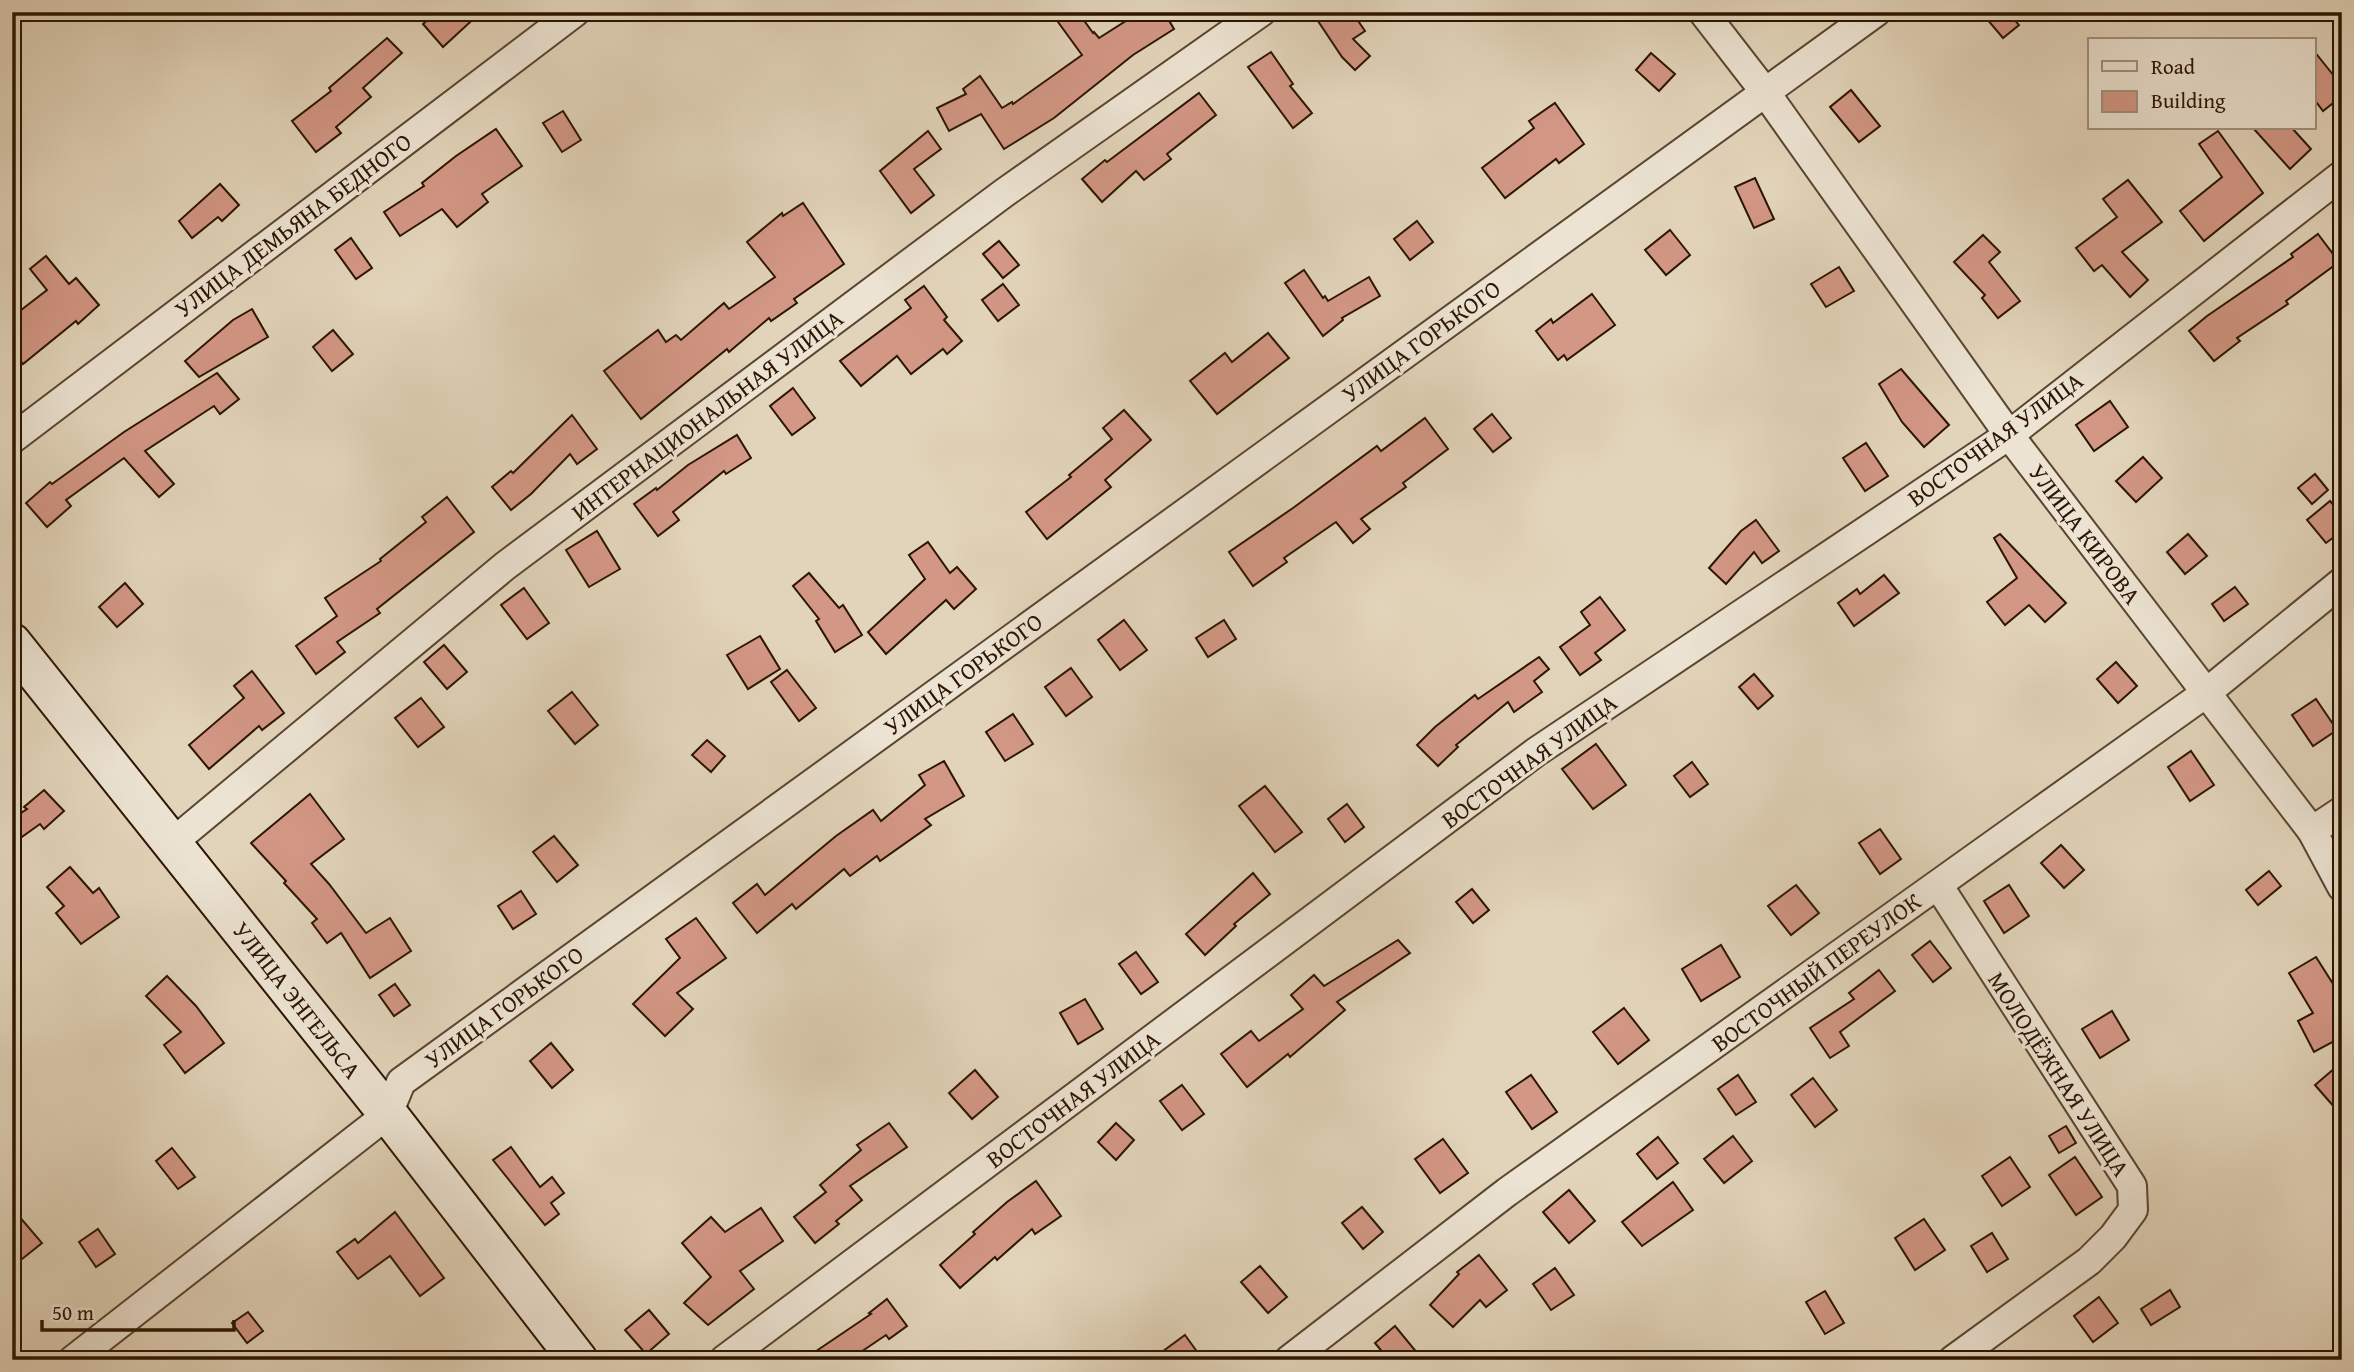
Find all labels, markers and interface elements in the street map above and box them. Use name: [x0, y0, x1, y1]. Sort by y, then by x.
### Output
legend: [2088, 38, 2316, 130]
text: Road: [2151, 51, 2196, 82]
text: Building: [2151, 85, 2226, 116]
street label: УЛИЦА ДЕМЬЯНА БЕДНОГО: [167, 124, 419, 326]
street label: УЛИЦА ГОРЬКОГО: [1334, 271, 1508, 411]
street label: ИНТЕРНАЦИОНАЛЬНАЯ УЛИЦА: [564, 301, 851, 529]
street label: ВОСТОЧНАЯ УЛИЦА: [1900, 363, 2091, 515]
street label: УЛИЦА КИРОВА: [2020, 456, 2150, 612]
street label: УЛИЦА ГОРЬКОГО: [876, 604, 1050, 744]
street label: ВОСТОЧНАЯ УЛИЦА: [1434, 685, 1625, 837]
street label: ВОСТОЧНЫЙ ПЕРЕУЛОК: [1704, 884, 1928, 1060]
street label: УЛИЦА ЭНГЕЛЬСА: [224, 914, 370, 1086]
street label: УЛИЦА ГОРЬКОГО: [417, 937, 591, 1077]
street label: МОЛОДЁЖНАЯ УЛИЦА: [1980, 965, 2139, 1184]
street label: ВОСТОЧНАЯ УЛИЦА: [979, 1022, 1168, 1176]
scale bar: [42, 1288, 234, 1332]
text: 50 m: [52, 1297, 94, 1328]

